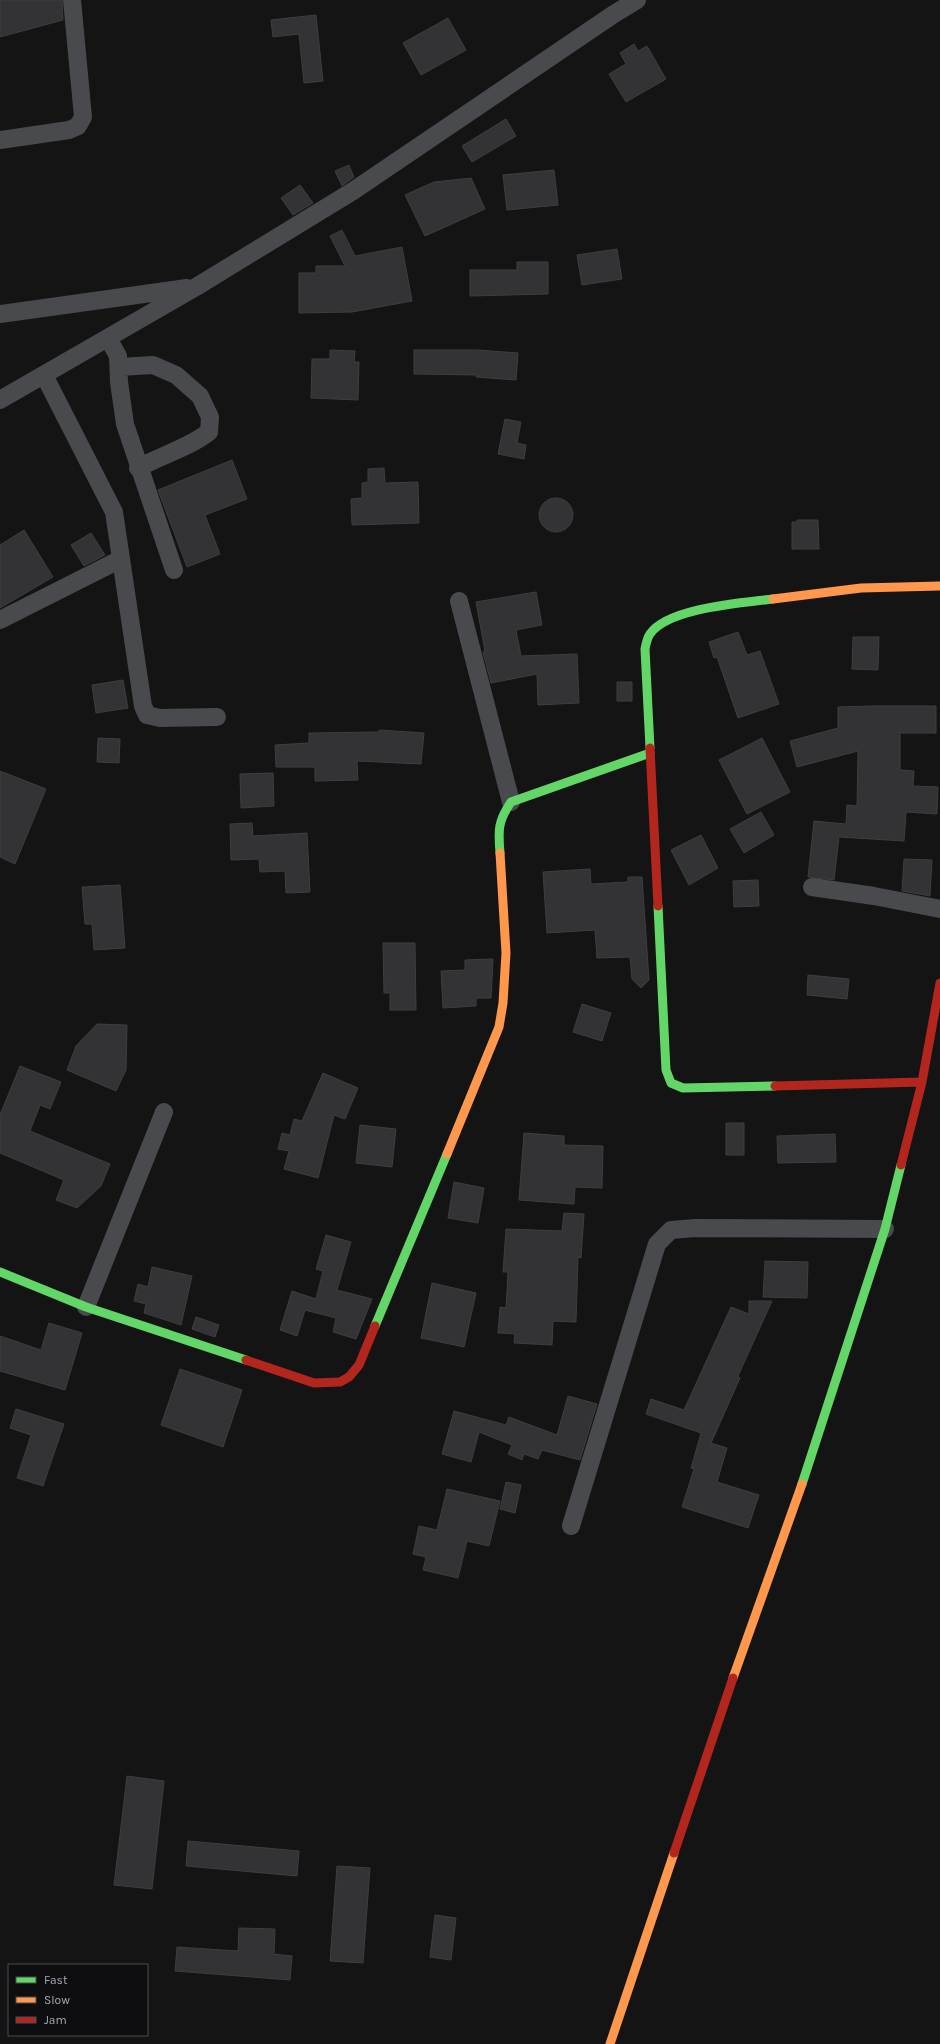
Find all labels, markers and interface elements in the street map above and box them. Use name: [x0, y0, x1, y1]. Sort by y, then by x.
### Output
legend: [8, 1964, 148, 2036]
text: Fast: [44, 1973, 68, 1987]
text: Slow: [44, 1993, 70, 2007]
text: Jam: [44, 2013, 67, 2027]

